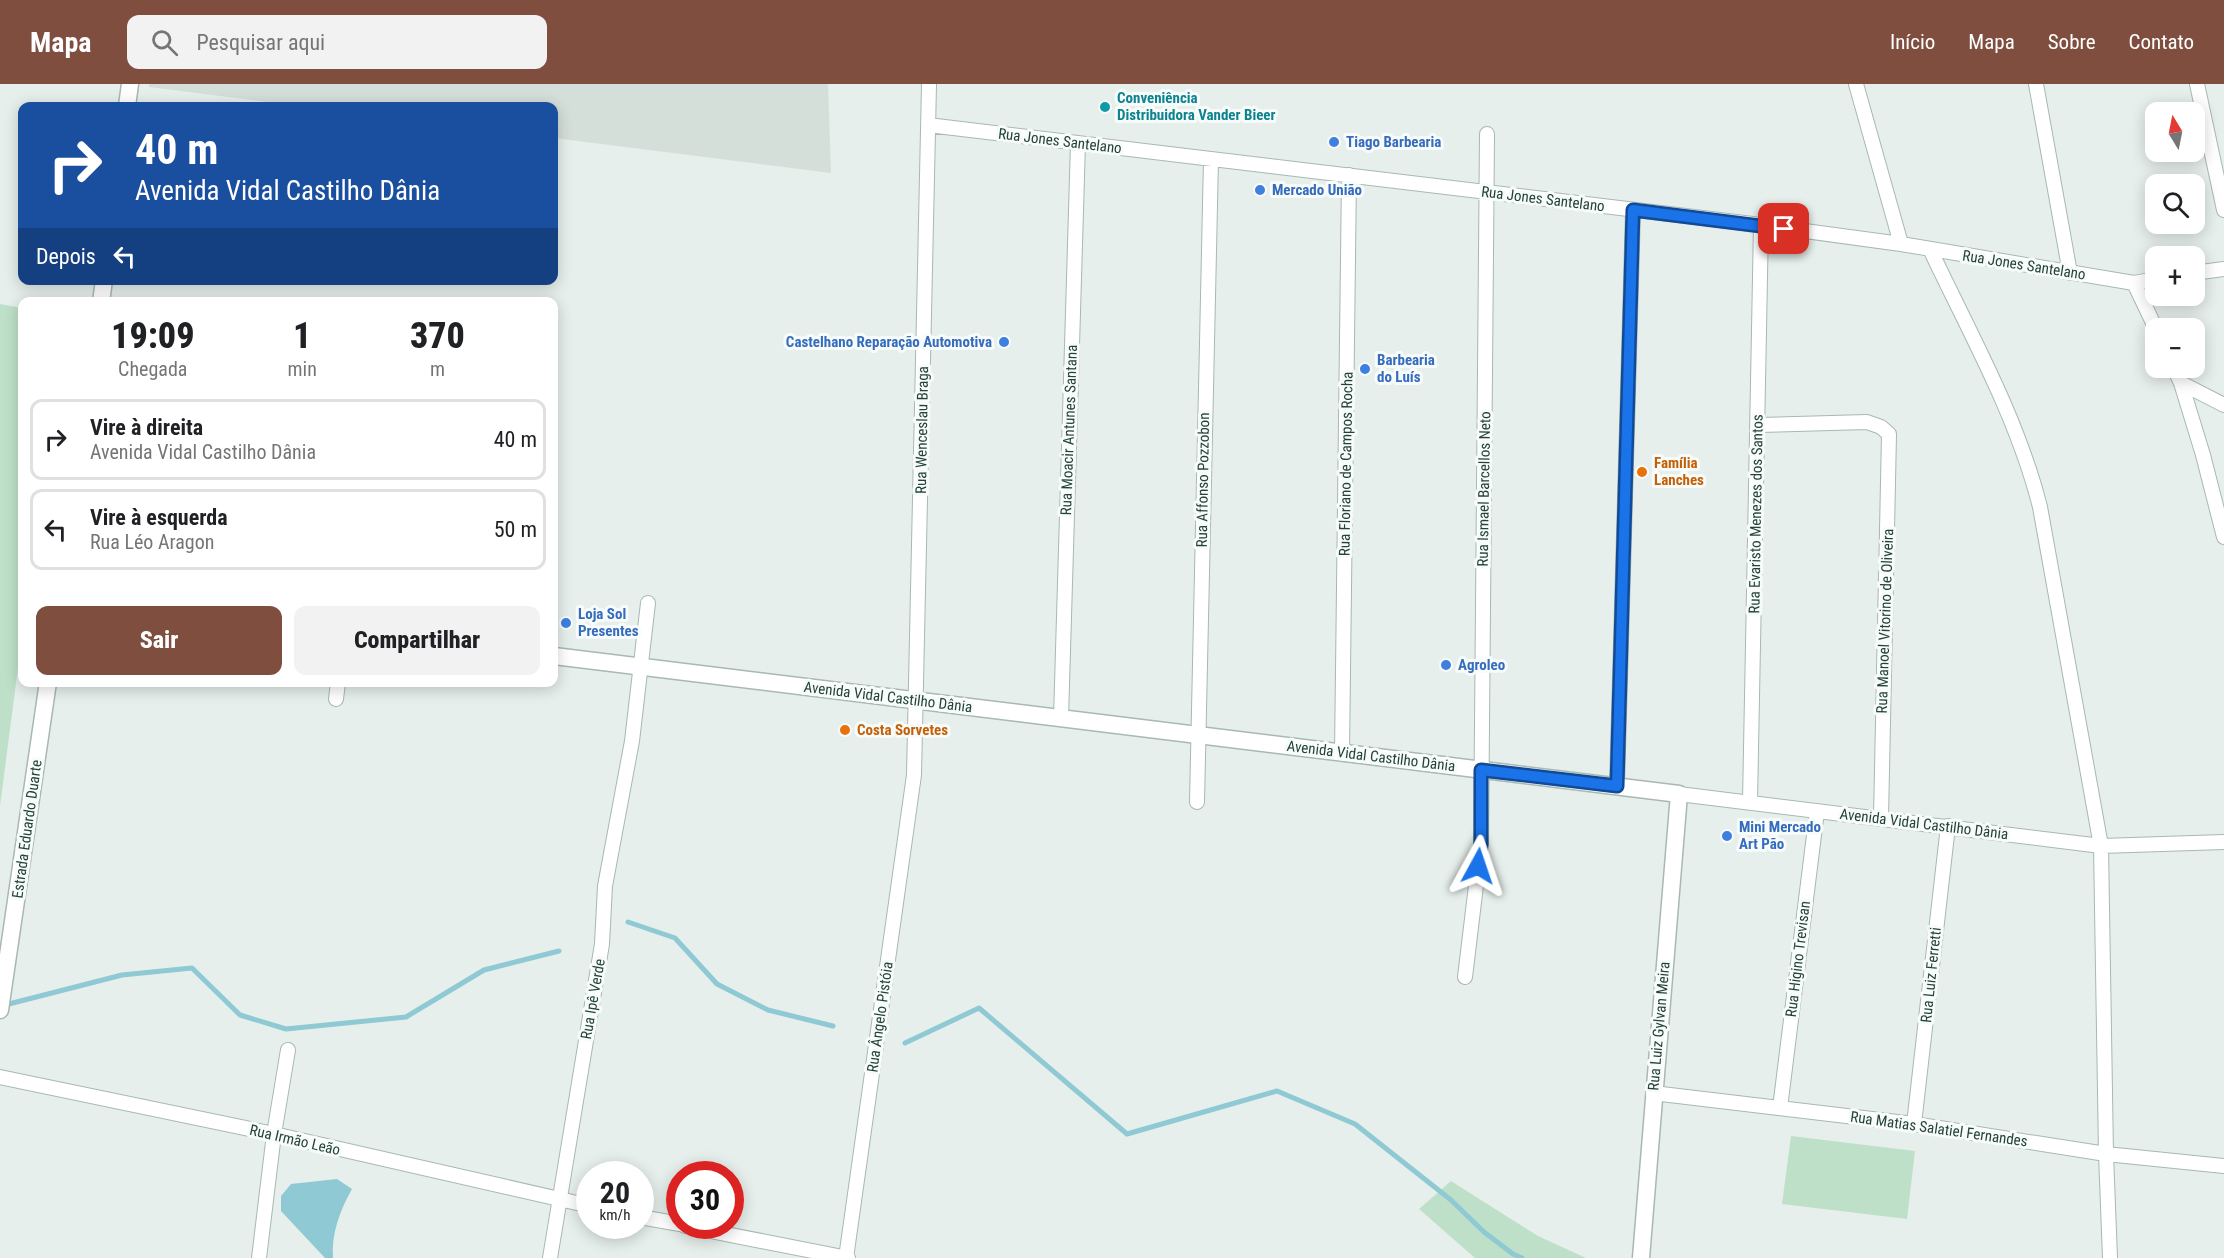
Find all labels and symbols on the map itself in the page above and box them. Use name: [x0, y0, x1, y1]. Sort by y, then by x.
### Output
place label: Conveniência Distribuidora Vander Bieer: [1117, 89, 1276, 124]
marker: Conveniência Distribuidora Vander Bieer: [1098, 100, 1112, 114]
north arrow: [2145, 102, 2205, 162]
street label: Rua Jones Santelano: [997, 124, 1123, 158]
place label: Tiago Barbearia: [1346, 133, 1441, 151]
marker: Tiago Barbearia: [1327, 135, 1341, 149]
place label: Mercado União: [1272, 181, 1362, 199]
street label: Rua Jones Santelano: [1480, 182, 1606, 216]
marker: Mercado União: [1253, 183, 1267, 197]
pin: [1758, 203, 1809, 254]
street label: Rua Jones Santelano: [1961, 246, 2087, 284]
place label: Castelhano Reparação Automotiva: [786, 333, 992, 351]
marker: Castelhano Reparação Automotiva: [997, 335, 1011, 349]
street label: Rua Moacir Antunes Santana: [1057, 344, 1081, 516]
place label: Barbearia do Luís: [1377, 351, 1435, 386]
marker: Barbearia do Luís: [1358, 362, 1372, 376]
street label: Rua Wenceslau Braga: [912, 366, 932, 494]
street label: Rua Floriano de Campos Rocha: [1335, 372, 1357, 556]
street label: Rua Ismael Barcellos Neto: [1474, 411, 1494, 567]
street label: Rua Affonso Pozzobon: [1193, 412, 1213, 548]
street label: Rua Evaristo Menezes dos Santos: [1745, 414, 1767, 614]
place label: Família Lanches: [1654, 454, 1704, 489]
marker: Família Lanches: [1635, 465, 1649, 479]
street label: Rua Manoel Vitorino de Oliveira: [1873, 528, 1897, 714]
place label: Loja Sol Presentes: [578, 605, 639, 640]
marker: Loja Sol Presentes: [559, 616, 573, 630]
place label: Agroleo: [1458, 656, 1505, 674]
marker: Agroleo: [1439, 658, 1453, 672]
street label: Avenida Vidal Castilho Dânia: [803, 678, 973, 716]
place label: Costa Sorvetes: [857, 721, 948, 739]
marker: Costa Sorvetes: [838, 723, 852, 737]
street label: Avenida Vidal Castilho Dânia: [1286, 737, 1456, 775]
street label: Estrada Eduardo Duarte: [8, 759, 46, 899]
street label: Avenida Vidal Castilho Dânia: [1839, 805, 2009, 843]
place label: Mini Mercado Art Pão: [1739, 818, 1821, 853]
marker: Mini Mercado Art Pão: [1720, 829, 1734, 843]
position arrow: [1446, 834, 1510, 898]
street label: Rua Higino Trevisan: [1782, 900, 1814, 1018]
street label: Rua Luiz Ferretti: [1917, 926, 1945, 1024]
street label: Rua Ipê Verde: [577, 957, 609, 1041]
street label: Rua Ângelo Pistóia: [863, 960, 897, 1074]
street label: Rua Luiz Gylvan Meira: [1644, 961, 1674, 1091]
street label: Rua Matias Salatiel Fernandes: [1849, 1108, 2029, 1150]
street label: Rua Irmão Leão: [248, 1121, 342, 1159]
speed limit sign: 30: [666, 1161, 744, 1239]

